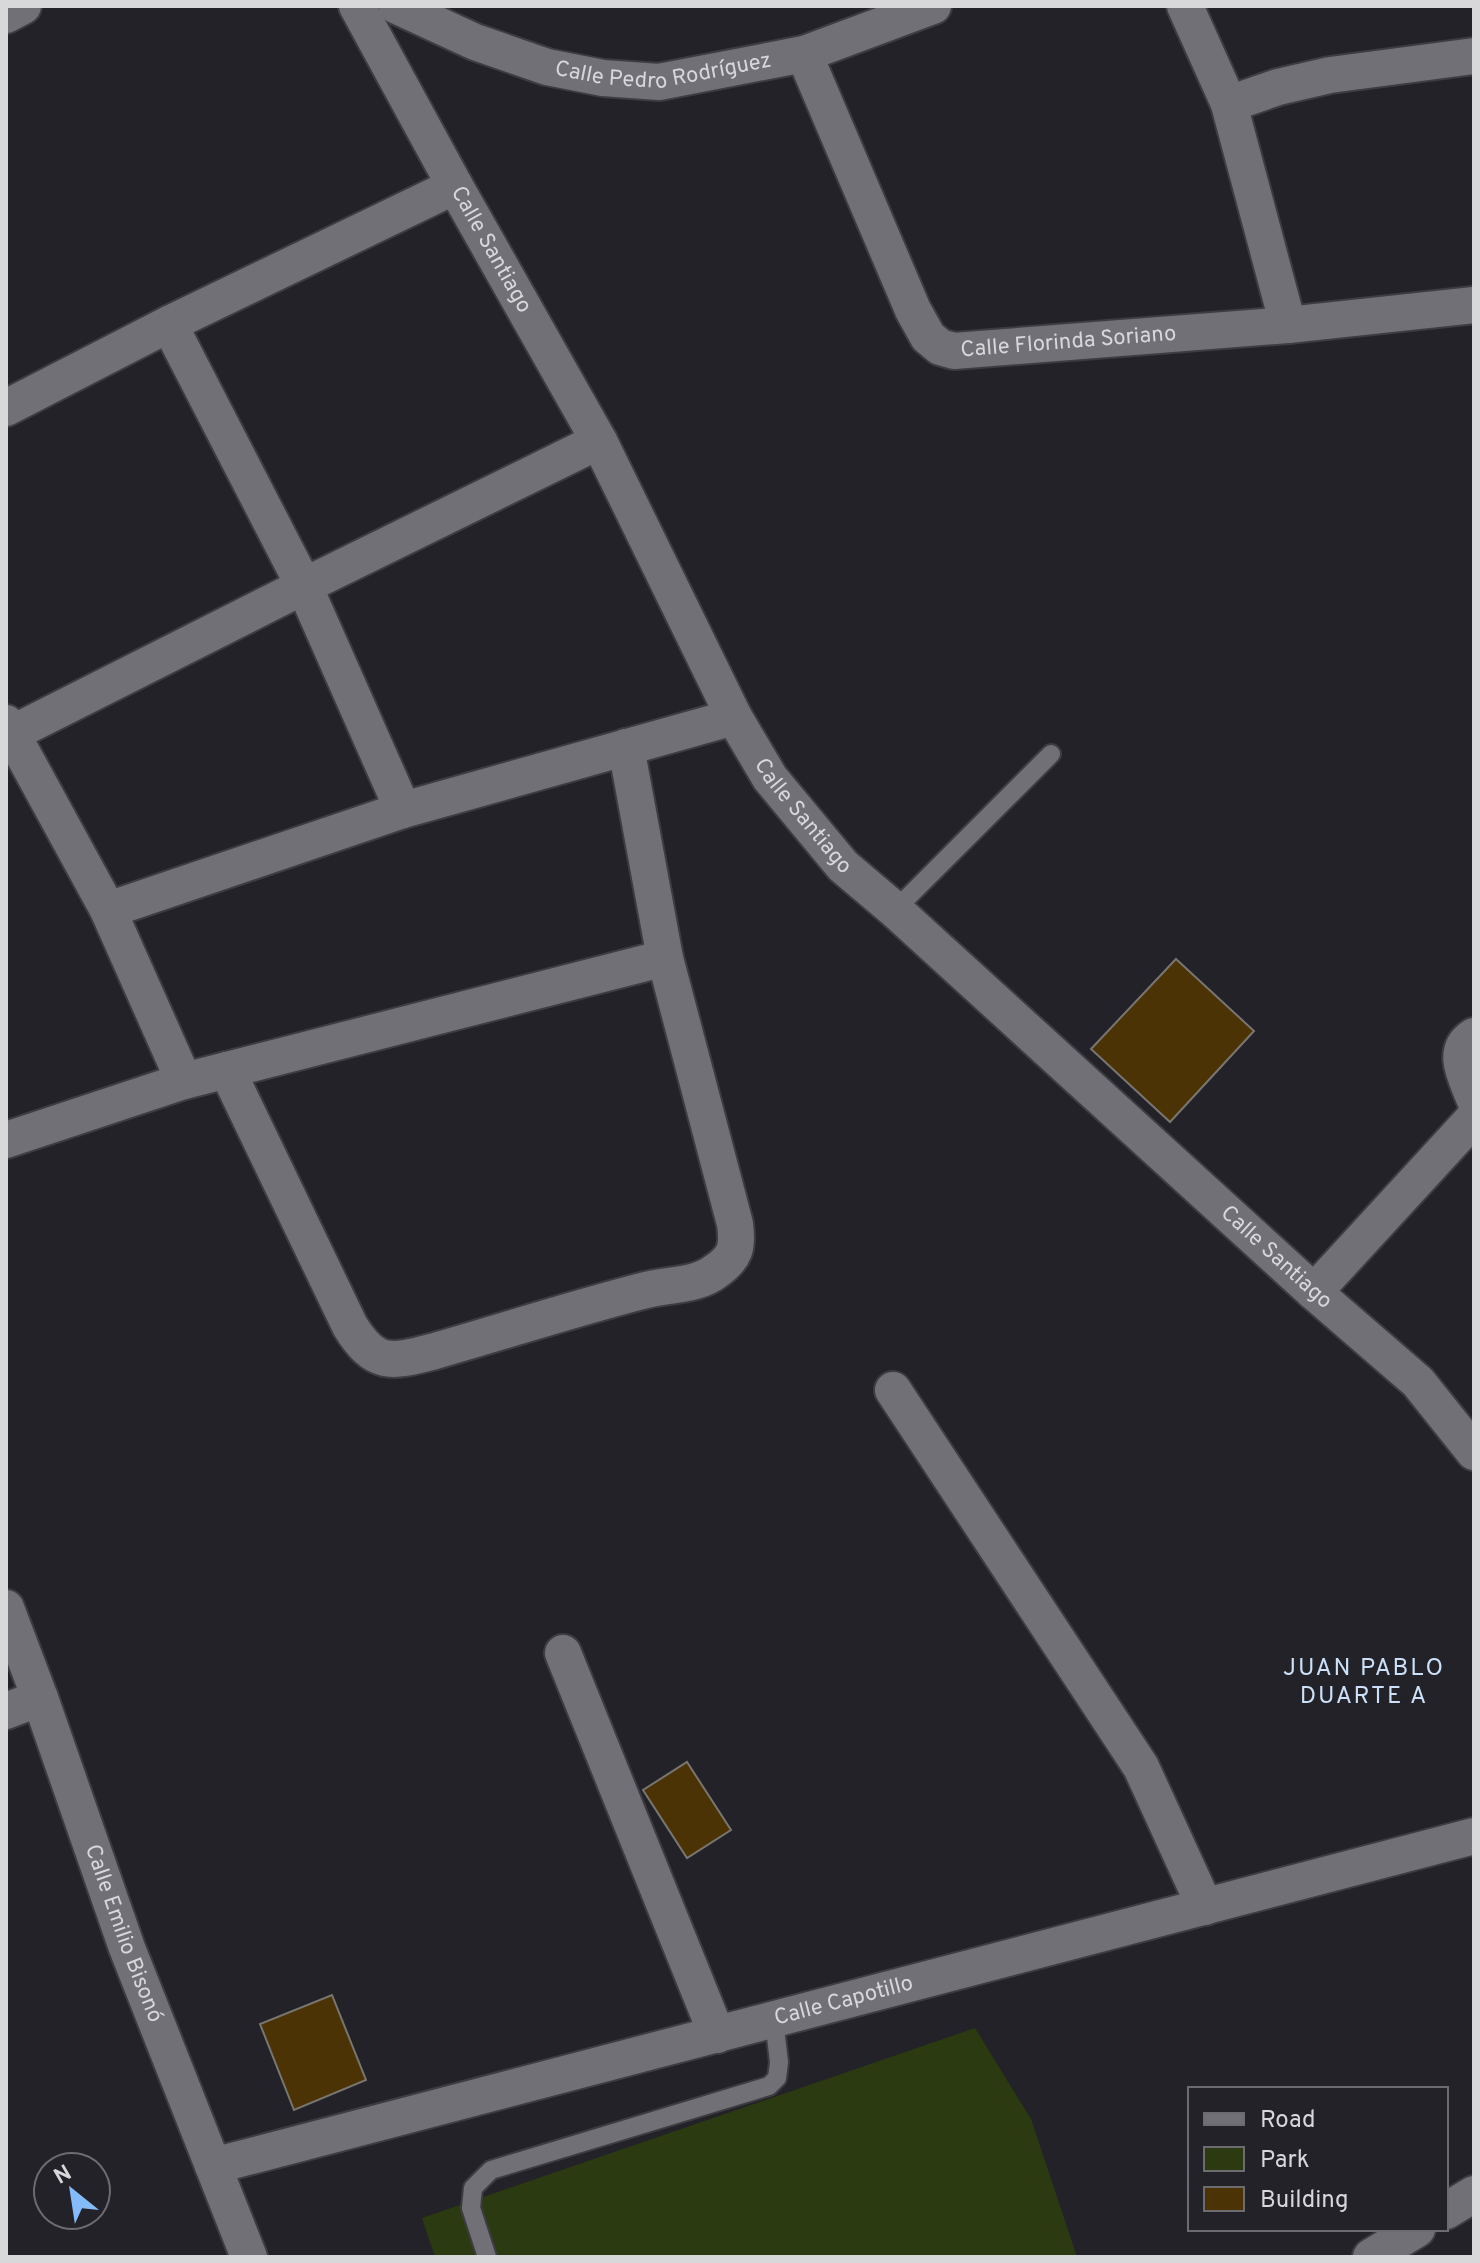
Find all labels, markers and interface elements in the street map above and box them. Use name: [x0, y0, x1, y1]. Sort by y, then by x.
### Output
street label: Calle Pedro Rodríguez: [553, 47, 774, 96]
street label: Calle Santiago: [444, 181, 537, 318]
street label: Calle Florinda Soriano: [959, 320, 1177, 364]
street label: Calle Santiago: [748, 753, 857, 881]
street label: Calle Santiago: [1215, 1200, 1337, 1315]
district label: JUAN PABLO DUARTE A: [1283, 1654, 1445, 1712]
street label: Calle Emilio Bisonó: [78, 1841, 169, 2026]
street label: Calle Capotillo: [771, 1970, 916, 2032]
legend: [1188, 2087, 1448, 2231]
text: Road: [1260, 2106, 1316, 2136]
text: Park: [1260, 2146, 1310, 2176]
north arrow: [32, 2151, 112, 2231]
text: N: [50, 2160, 77, 2191]
text: Building: [1260, 2186, 1349, 2216]

